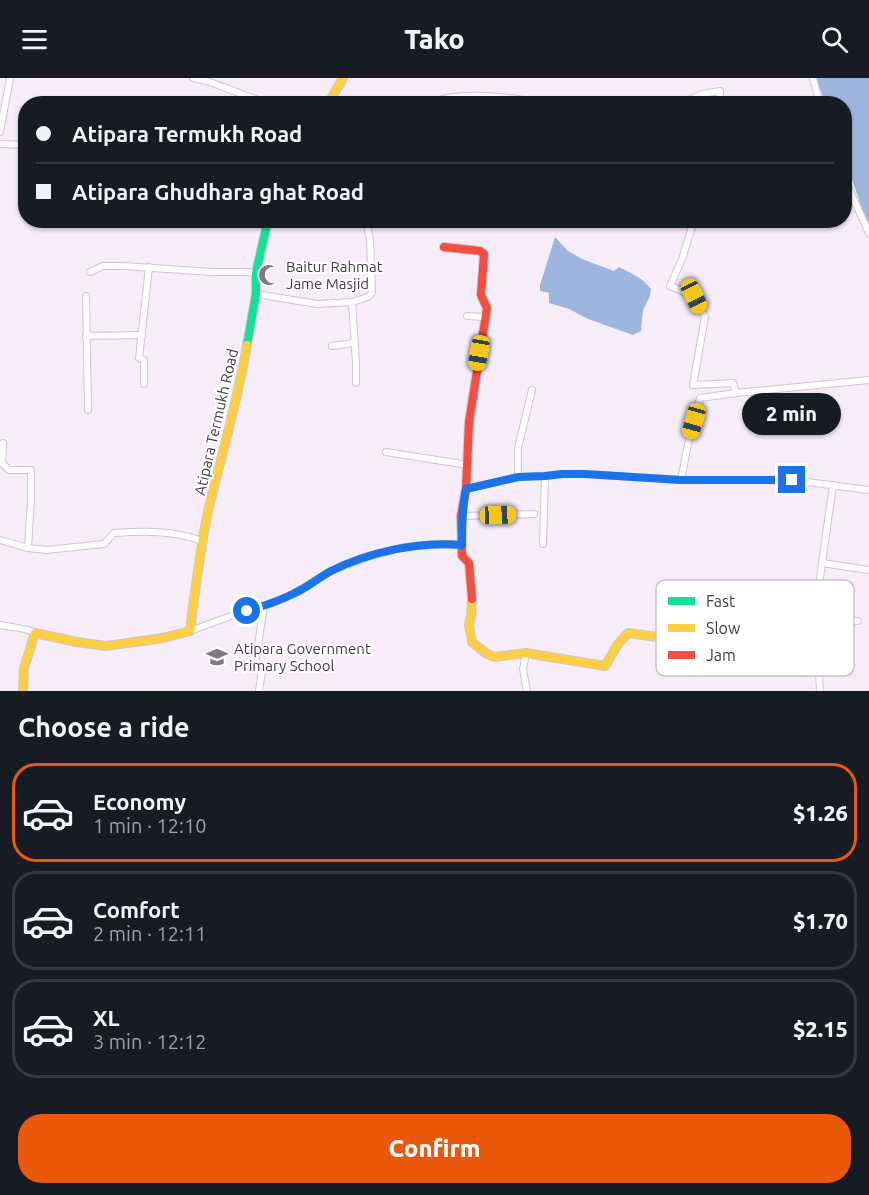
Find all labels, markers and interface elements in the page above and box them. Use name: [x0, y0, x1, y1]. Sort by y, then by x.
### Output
icon: menu: [18, 23, 51, 56]
icon: search: [818, 23, 851, 56]
text: Tako: [404, 24, 465, 54]
text: Atipara Termukh Road: [72, 121, 302, 146]
text: Atipara Ghudhara ghat Road: [72, 179, 364, 204]
place label: Baitur Rahmat Jame Masjid: [286, 258, 383, 292]
mosque icon: Baitur Rahmat Jame Masjid: [257, 263, 281, 287]
car: [678, 276, 710, 316]
car: [467, 334, 491, 372]
street label: Atipara Termukh Road: [191, 347, 241, 497]
callout: 2 min: [742, 393, 842, 435]
car: [680, 401, 708, 441]
text: 2 min: [766, 402, 817, 425]
route end: [778, 466, 805, 493]
car: [480, 505, 516, 525]
legend: [656, 580, 854, 676]
text: Fast: [706, 592, 736, 610]
route start: [233, 597, 260, 624]
text: Slow: [706, 619, 741, 637]
place label: Atipara Government Primary School: [234, 640, 371, 674]
school or university icon: Atipara Government Primary School: [205, 645, 229, 669]
text: Jam: [706, 646, 736, 664]
text: Choose a ride: [18, 712, 190, 742]
icon: car: [21, 786, 75, 840]
text: Economy: [93, 789, 186, 814]
text: $1.26: [793, 800, 848, 825]
text: 1 min · 12:10: [93, 814, 207, 837]
icon: car: [21, 894, 75, 948]
text: Comfort: [93, 897, 180, 922]
text: $1.70: [793, 908, 848, 933]
text: 2 min · 12:11: [93, 922, 207, 945]
icon: car: [21, 1002, 75, 1056]
text: XL: [93, 1005, 120, 1030]
text: $2.15: [793, 1016, 848, 1041]
text: 3 min · 12:12: [93, 1030, 207, 1053]
button: Confirm: [18, 1114, 851, 1183]

